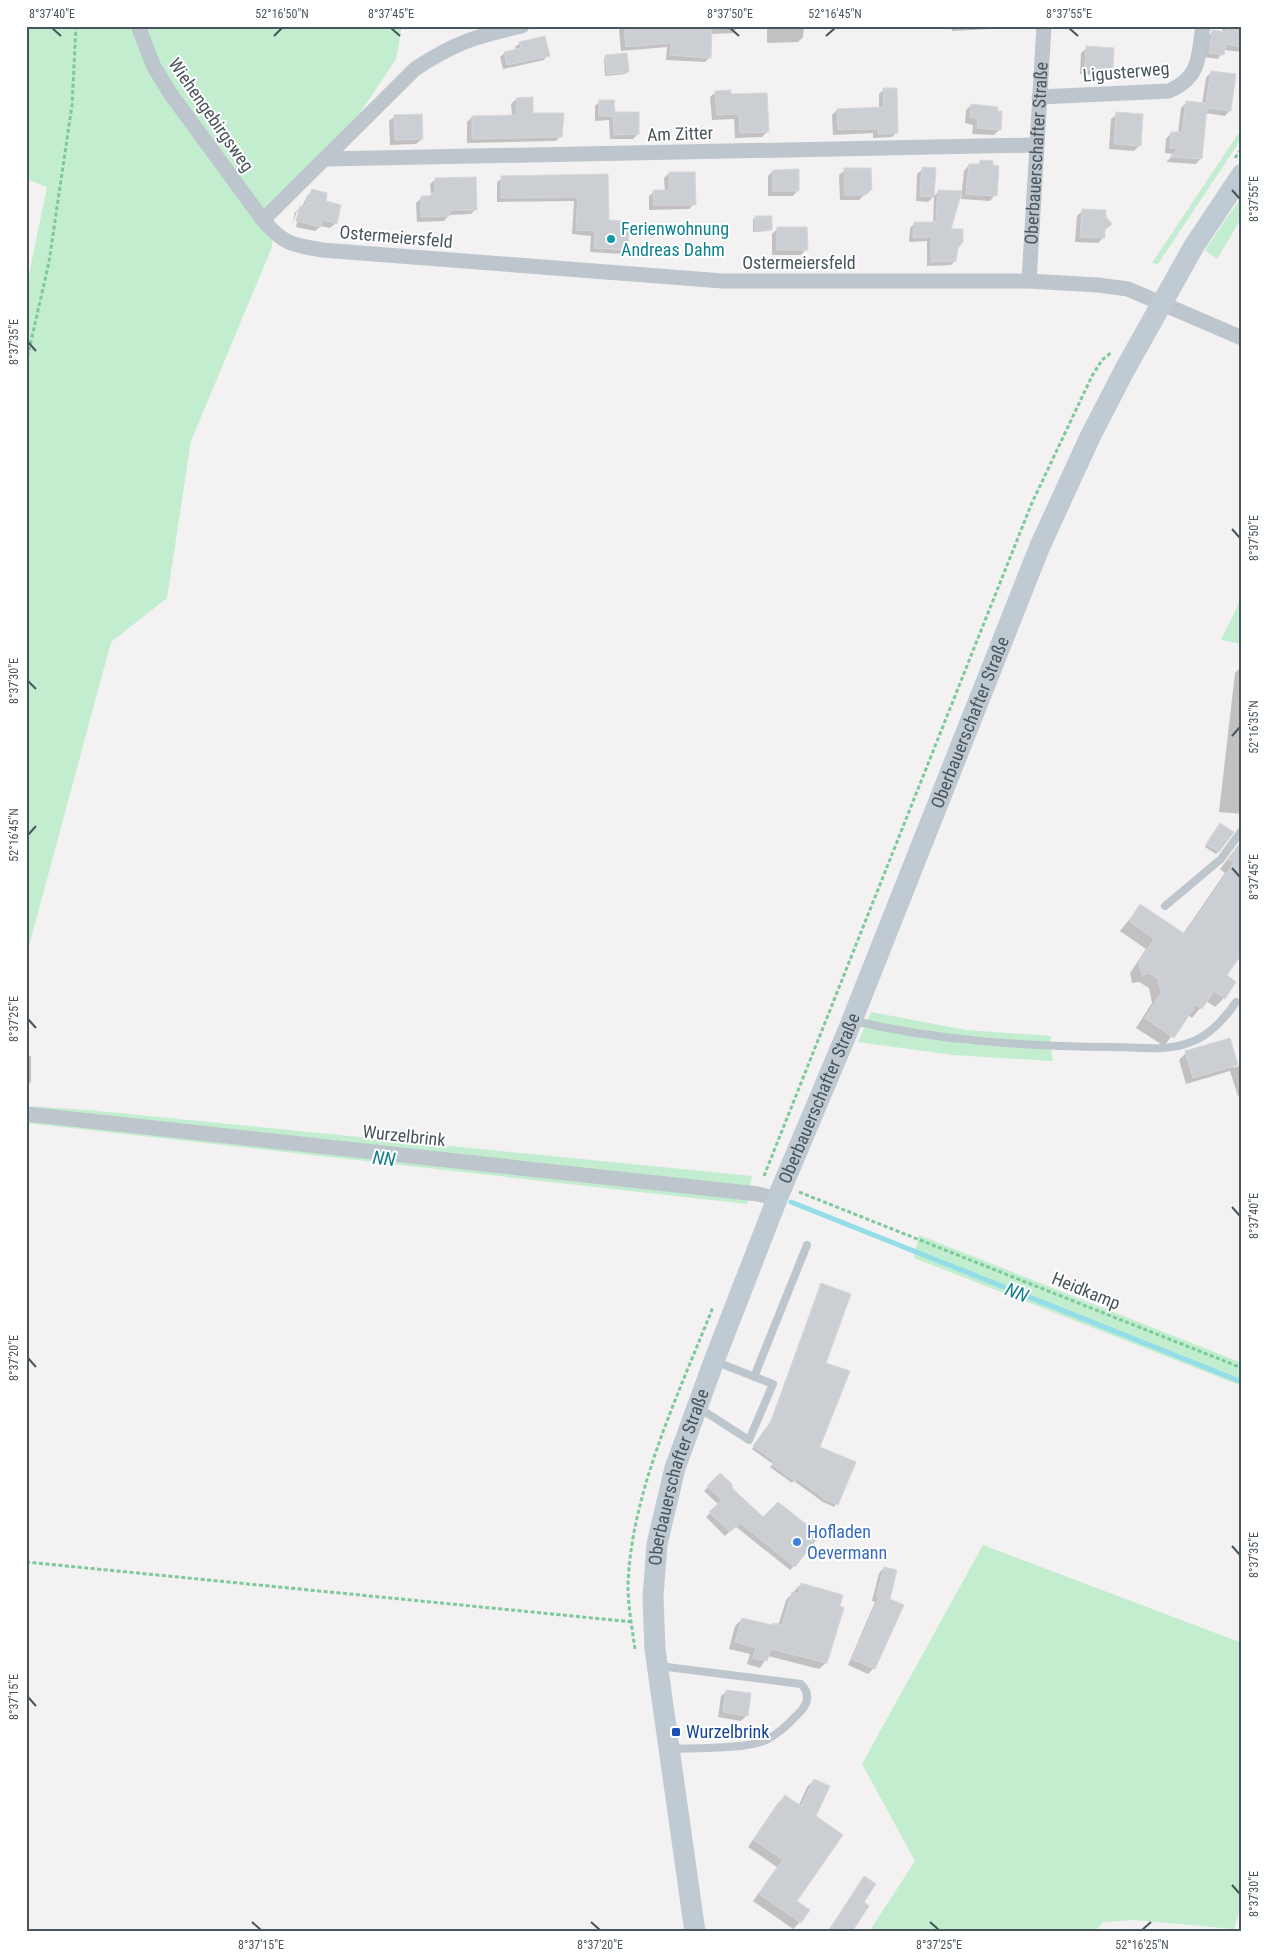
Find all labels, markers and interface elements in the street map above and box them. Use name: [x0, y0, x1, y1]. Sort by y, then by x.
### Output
text: 8°37'40"E: [29, 7, 75, 21]
text: 52°16'50"N: [255, 7, 309, 21]
text: 8°37'45"E: [368, 7, 414, 21]
text: 8°37'50"E: [707, 7, 753, 21]
text: 52°16'45"N: [808, 7, 862, 21]
text: 8°37'55"E: [1046, 7, 1092, 21]
street label: Wiehengebirgsweg: [164, 54, 258, 176]
street label: Ligusterweg: [1082, 57, 1170, 86]
street label: Oberbauerschafter Straße: [1020, 61, 1052, 245]
street label: Am Zitter: [647, 122, 714, 145]
text: 8°37'55"E: [1247, 176, 1261, 222]
place label: Ferienwohnung Andreas Dahm: [621, 218, 729, 260]
street label: Ostermeiersfeld: [339, 221, 454, 252]
marker: Ferienwohnung Andreas Dahm: [605, 233, 617, 245]
street label: Ostermeiersfeld: [742, 252, 856, 273]
text: 8°37'35"E: [7, 319, 21, 365]
text: 8°37'50"E: [1247, 515, 1261, 561]
street label: Oberbauerschafter Straße: [926, 633, 1013, 811]
text: 8°37'30"E: [7, 658, 21, 704]
text: 52°16'35"N: [1247, 700, 1261, 754]
text: 52°16'45"N: [7, 808, 21, 862]
text: 8°37'45"E: [1247, 854, 1261, 900]
text: 8°37'25"E: [7, 996, 21, 1042]
street label: Oberbauerschafter Straße: [774, 1010, 864, 1187]
street label: Wurzelbrink: [361, 1121, 447, 1150]
water label: NN: [371, 1146, 397, 1171]
text: 8°37'40"E: [1247, 1193, 1261, 1239]
street label: Heidkamp: [1049, 1267, 1124, 1314]
water label: NN: [1002, 1278, 1032, 1308]
text: 8°37'20"E: [7, 1335, 21, 1381]
street label: Oberbauerschafter Straße: [644, 1386, 713, 1566]
place label: Hofladen Oevermann: [807, 1521, 887, 1563]
text: 8°37'35"E: [1247, 1532, 1261, 1578]
marker: Hofladen Oevermann: [791, 1536, 803, 1548]
text: 8°37'15"E: [7, 1674, 21, 1720]
place label: Wurzelbrink: [686, 1721, 769, 1742]
marker: Wurzelbrink: [670, 1726, 682, 1738]
text: 8°37'30"E: [1247, 1871, 1261, 1917]
text: 8°37'15"E: [238, 1938, 284, 1952]
text: 8°37'20"E: [577, 1938, 623, 1952]
text: 8°37'25"E: [916, 1938, 962, 1952]
text: 52°16'25"N: [1115, 1938, 1169, 1952]

